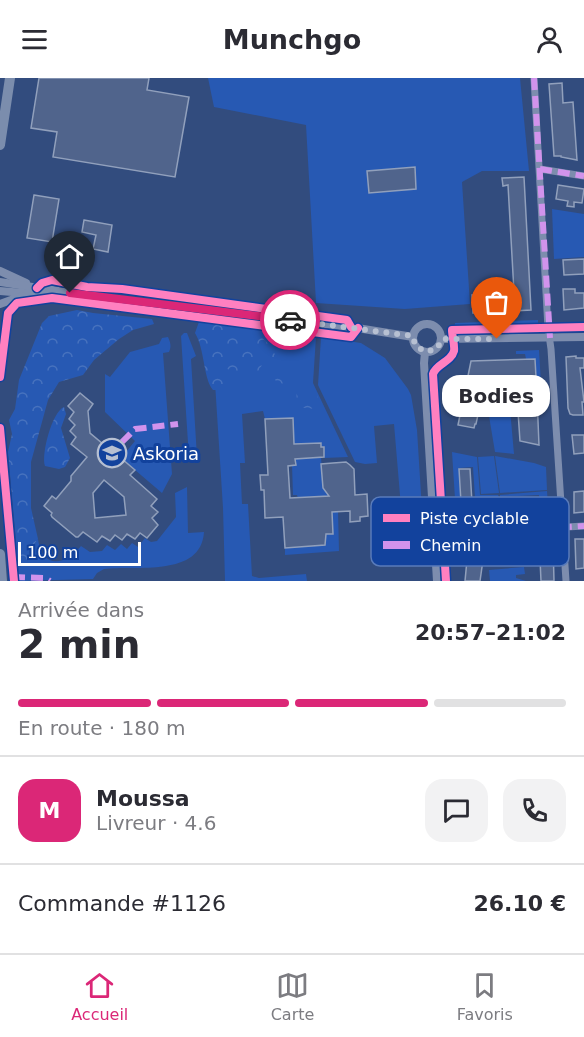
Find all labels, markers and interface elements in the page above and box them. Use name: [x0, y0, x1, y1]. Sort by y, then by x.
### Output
icon: menu: [18, 23, 51, 56]
icon: person: [533, 23, 566, 56]
text: Munchgo: [223, 24, 361, 55]
pin: [44, 231, 95, 293]
icon: home: [53, 240, 86, 273]
pin: [471, 277, 522, 339]
icon: bag: [480, 286, 513, 319]
courier: [260, 290, 320, 350]
icon: car: [274, 304, 307, 337]
callout: Bodies: [443, 375, 551, 417]
text: Bodies: [458, 384, 534, 408]
school or university icon: Askoria: [96, 437, 128, 469]
place label: Askoria: [133, 443, 199, 464]
legend: [371, 497, 569, 566]
text: Piste cyclable: [420, 509, 529, 528]
text: Chemin: [420, 536, 481, 555]
scale bar: [18, 539, 141, 567]
text: 100 m: [27, 543, 78, 562]
text: Arrivée dans: [18, 598, 144, 622]
text: 20:57–21:02: [415, 620, 566, 645]
text: 2 min: [18, 622, 140, 667]
text: En route · 180 m: [18, 716, 186, 740]
button: chat: [425, 779, 488, 842]
button: phone: [503, 779, 566, 842]
text: Moussa: [96, 786, 190, 811]
text: M: [39, 798, 60, 823]
text: Livreur · 4.6: [96, 811, 216, 835]
text: Commande #1126: [18, 891, 226, 916]
text: 26.10 €: [473, 891, 566, 916]
tab: Accueil: [71, 969, 128, 1024]
tab: Carte: [271, 969, 314, 1024]
tab: Favoris: [457, 969, 513, 1024]

